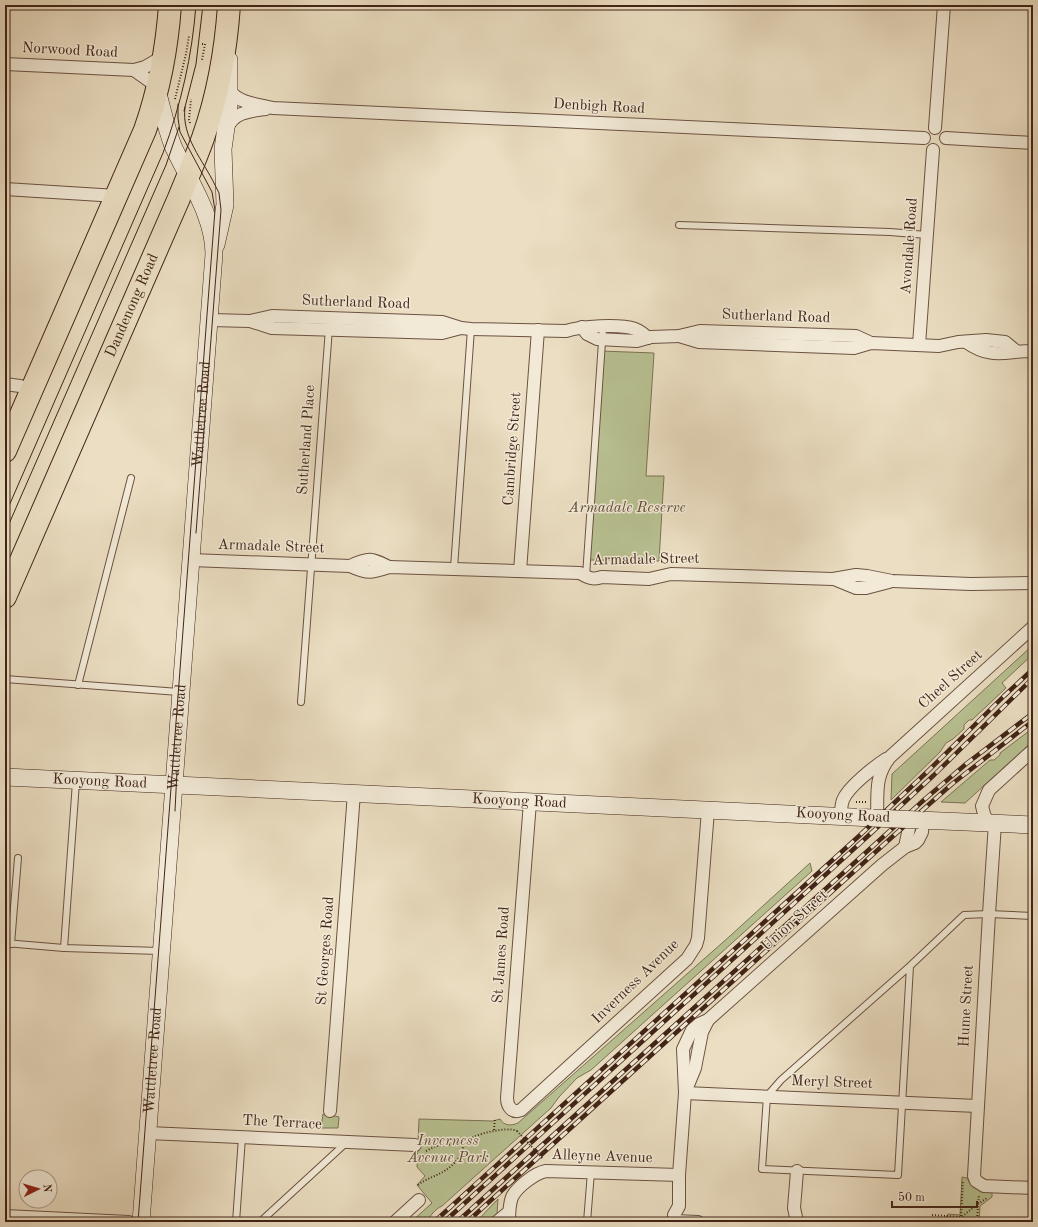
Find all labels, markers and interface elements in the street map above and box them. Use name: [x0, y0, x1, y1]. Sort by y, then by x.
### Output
street label: Norwood Road: [21, 41, 119, 61]
street label: Denbigh Road: [553, 97, 646, 117]
street label: Avondale Road: [899, 197, 921, 295]
street label: Dandenong Road: [103, 251, 161, 360]
street label: Sutherland Road: [301, 294, 411, 312]
street label: Sutherland Road: [721, 308, 831, 326]
street label: Wattletree Road: [190, 360, 213, 468]
street label: Sutherland Place: [296, 384, 318, 496]
street label: Cambridge Street: [502, 392, 524, 506]
park label: Armadale Reserve: [567, 501, 686, 516]
street label: Armadale Street: [217, 538, 325, 556]
street label: Armadale Street: [592, 552, 700, 568]
street label: Cheel Street: [916, 648, 986, 712]
street label: Wattletree Road: [166, 683, 189, 791]
street label: Kooyong Road: [52, 772, 148, 791]
street label: Kooyong Road: [472, 792, 567, 811]
street label: Kooyong Road: [795, 806, 891, 826]
street label: Union Street: [759, 888, 831, 954]
street label: St Georges Road: [315, 896, 337, 1006]
street label: St James Road: [491, 906, 513, 1004]
street label: Inverness Avenue: [590, 937, 682, 1027]
street label: Hume Street: [957, 964, 977, 1048]
street label: Wattletree Road: [142, 1007, 165, 1114]
street label: Meryl Street: [791, 1074, 873, 1092]
street label: The Terrace: [242, 1113, 322, 1133]
park label: Inverness Avenue Park: [406, 1134, 489, 1166]
street label: Alleyne Avenue: [551, 1148, 653, 1166]
north arrow: [18, 1169, 58, 1209]
scale bar: [892, 1183, 977, 1209]
text: N: [41, 1184, 52, 1194]
text: 50 m: [898, 1191, 925, 1204]

